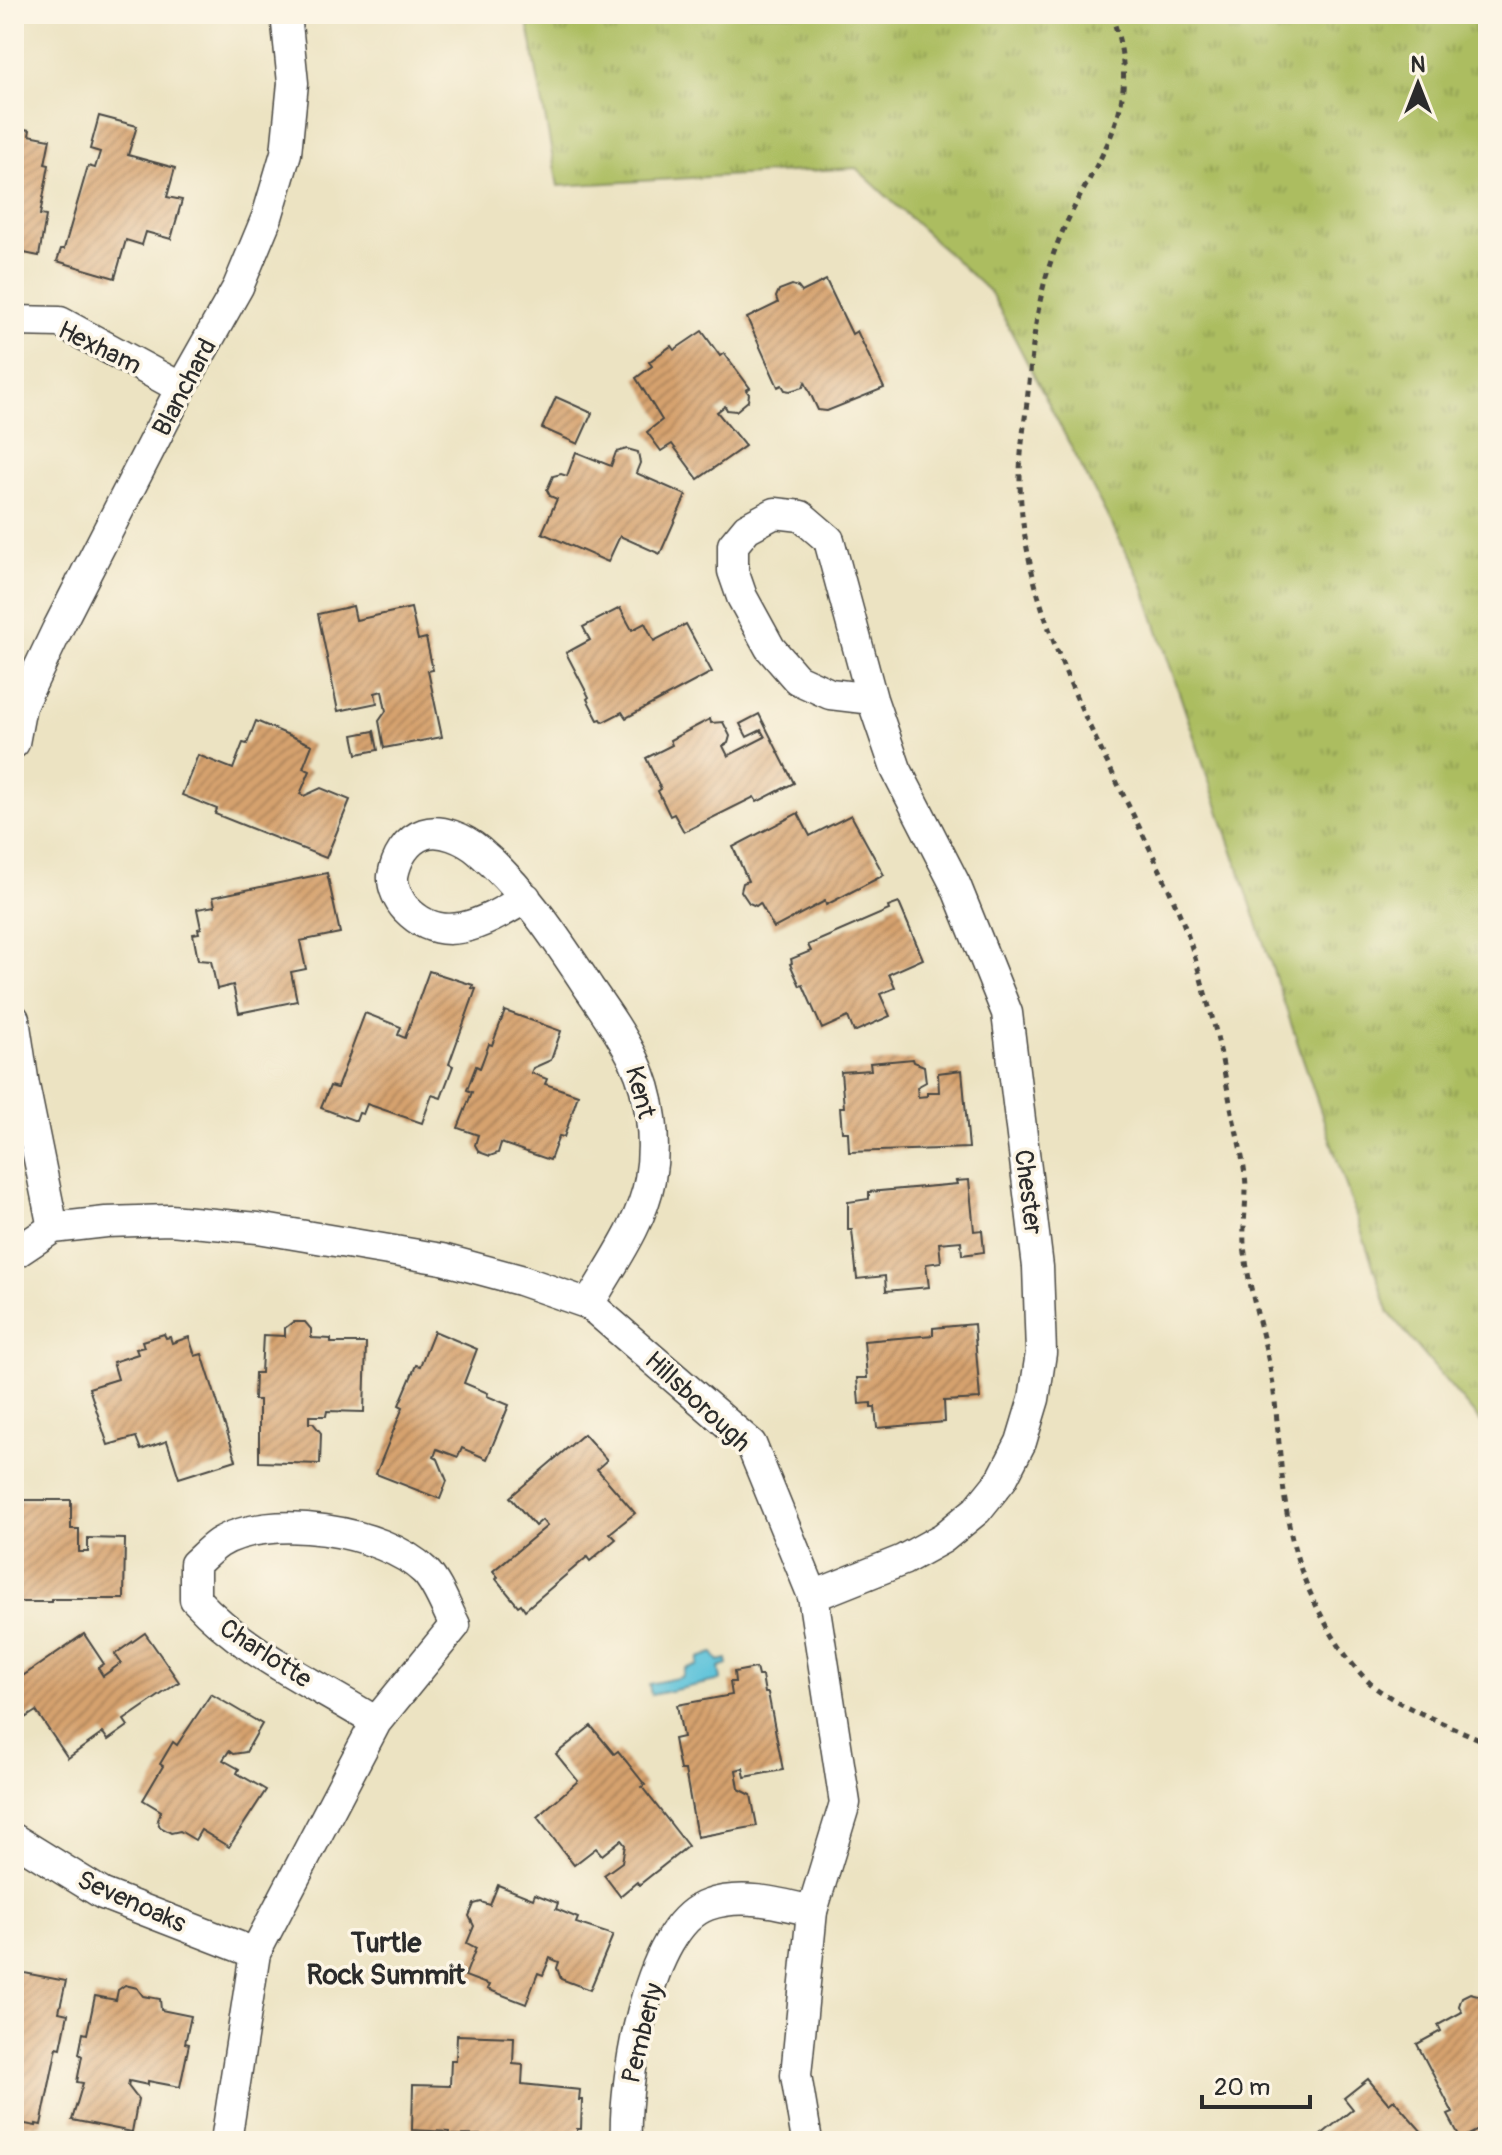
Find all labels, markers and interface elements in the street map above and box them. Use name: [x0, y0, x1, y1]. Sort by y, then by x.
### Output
north arrow: [1378, 44, 1458, 124]
text: N: [1411, 51, 1426, 79]
street label: Hexham: [53, 314, 146, 382]
street label: Blanchard: [146, 333, 224, 442]
street label: Kent: [618, 1063, 662, 1122]
street label: Chester: [1007, 1148, 1049, 1237]
street label: Hillsborough: [638, 1345, 757, 1459]
street label: Charlotte: [213, 1612, 318, 1696]
street label: Sevenoaks: [72, 1864, 191, 1940]
district label: Turtle Rock Summit: [307, 1926, 466, 1993]
street label: Pemberly: [615, 1980, 671, 2087]
scale bar: [1202, 2059, 1310, 2109]
text: 20 m: [1214, 2073, 1270, 2102]

